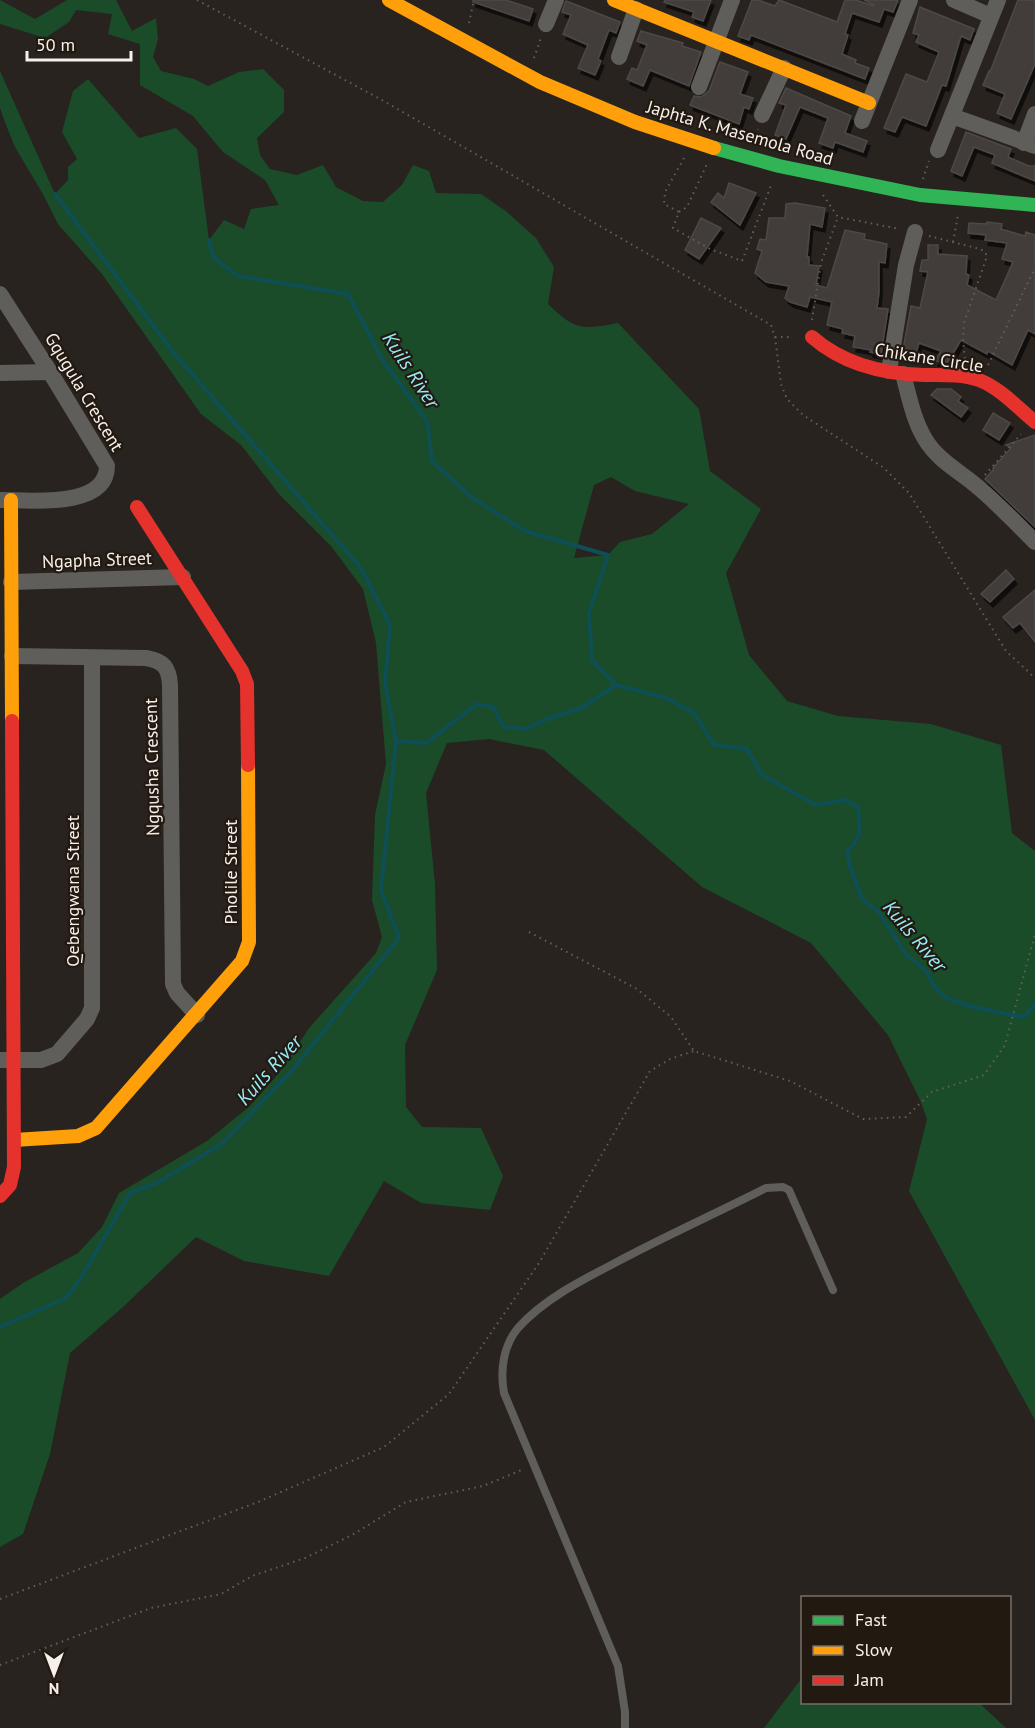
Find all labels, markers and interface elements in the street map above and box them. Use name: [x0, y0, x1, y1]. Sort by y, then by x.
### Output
scale bar: [27, 24, 130, 62]
text: 50 m: [36, 33, 75, 56]
street label: Japhta K. Masemola Road: [643, 95, 836, 170]
water label: Kuils River: [377, 327, 446, 414]
street label: Gqugula Crescent: [40, 328, 129, 455]
street label: Chikane Circle: [873, 338, 985, 377]
street label: Ngapha Street: [42, 546, 152, 573]
street label: Ngqusha Crescent: [139, 698, 164, 836]
street label: Qebengwana Street: [61, 815, 84, 967]
street label: Pholile Street: [219, 820, 242, 924]
water label: Kuils River: [877, 895, 953, 978]
water label: Kuils River: [231, 1028, 308, 1111]
legend: [801, 1596, 1011, 1704]
text: Fast: [855, 1608, 887, 1631]
text: Slow: [855, 1638, 893, 1661]
north arrow: [24, 1644, 84, 1704]
text: Jam: [854, 1668, 884, 1691]
text: N: [49, 1679, 59, 1699]

